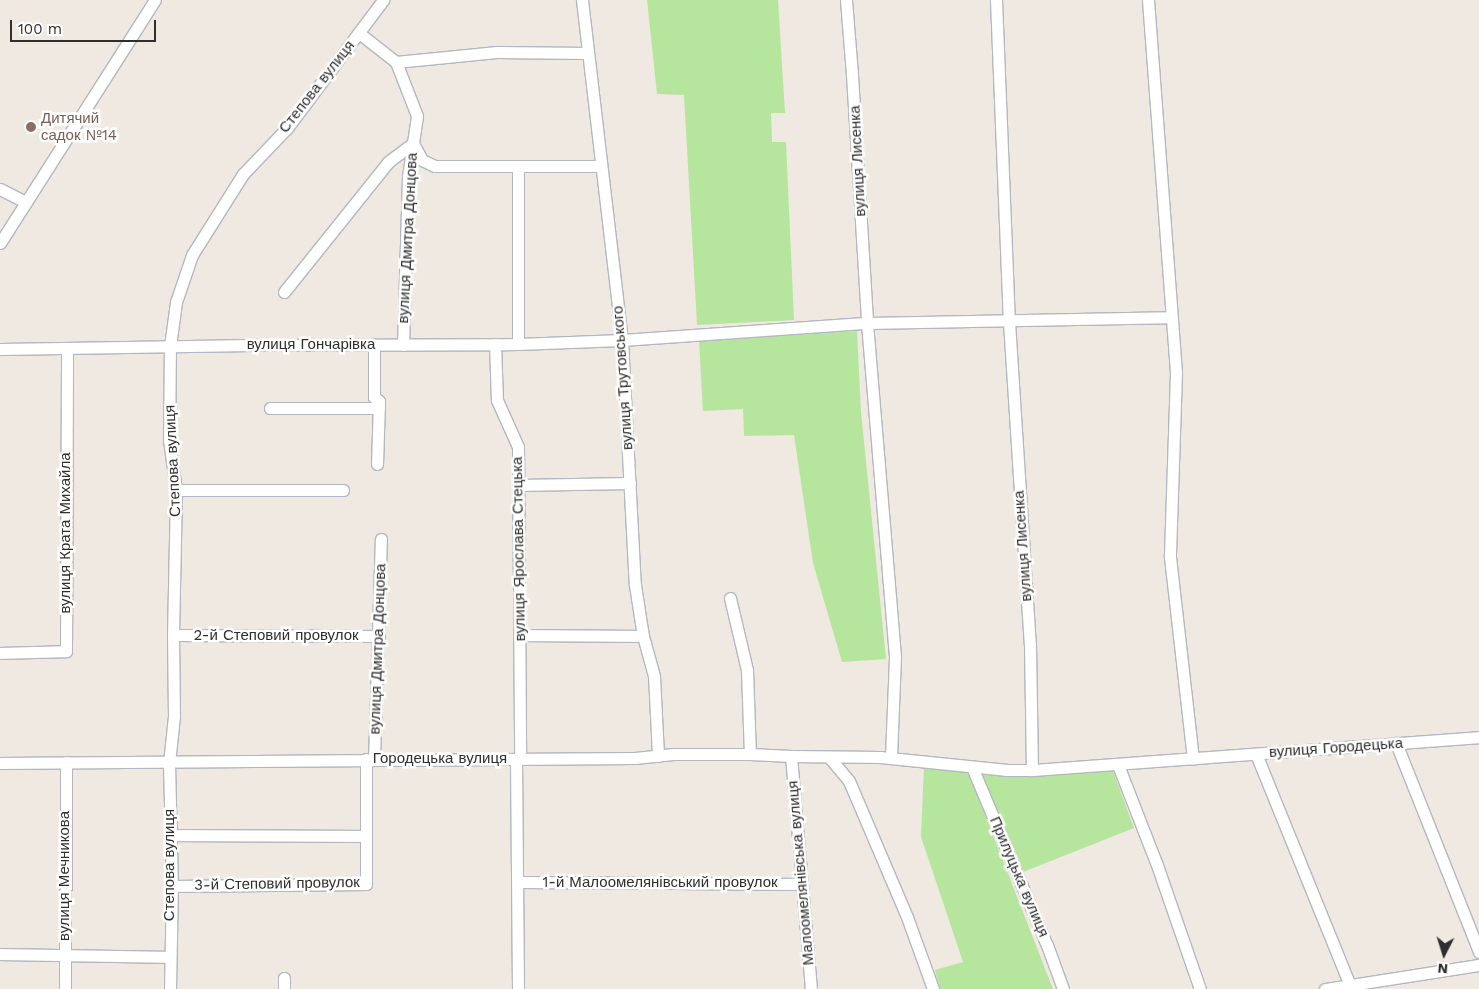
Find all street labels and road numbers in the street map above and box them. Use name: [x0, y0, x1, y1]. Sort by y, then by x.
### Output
street label: Степова вулиця: [275, 37, 359, 137]
street label: вулиця Лисенка: [846, 105, 870, 217]
street label: вулиця Дмитра Донцова: [395, 152, 421, 324]
street label: вулиця Трутовського: [609, 305, 637, 451]
street label: вулиця Гончарівка: [247, 336, 375, 354]
street label: Степова вулиця: [161, 404, 185, 518]
street label: вулиця Крата Михайла: [57, 452, 75, 614]
street label: вулиця Ярослава Стецька: [508, 457, 530, 641]
street label: вулиця Лисенка: [1010, 490, 1036, 602]
street label: вулиця Дмитра Донцова: [366, 563, 390, 735]
street label: 2-й Степовий провулок: [193, 627, 359, 645]
street label: вулиця Городецька: [1268, 734, 1404, 762]
street label: Городецька вулиця: [373, 750, 507, 768]
street label: Малоомелянівська вулиця: [784, 780, 818, 966]
street label: Степова вулиця: [161, 809, 179, 921]
street label: вулиця Мечникова: [56, 811, 74, 941]
street label: Прилуцька вулиця: [985, 814, 1053, 940]
street label: 3-й Степовий провулок: [194, 874, 360, 894]
street label: 1-й Малоомелянівський провулок: [542, 874, 778, 892]

